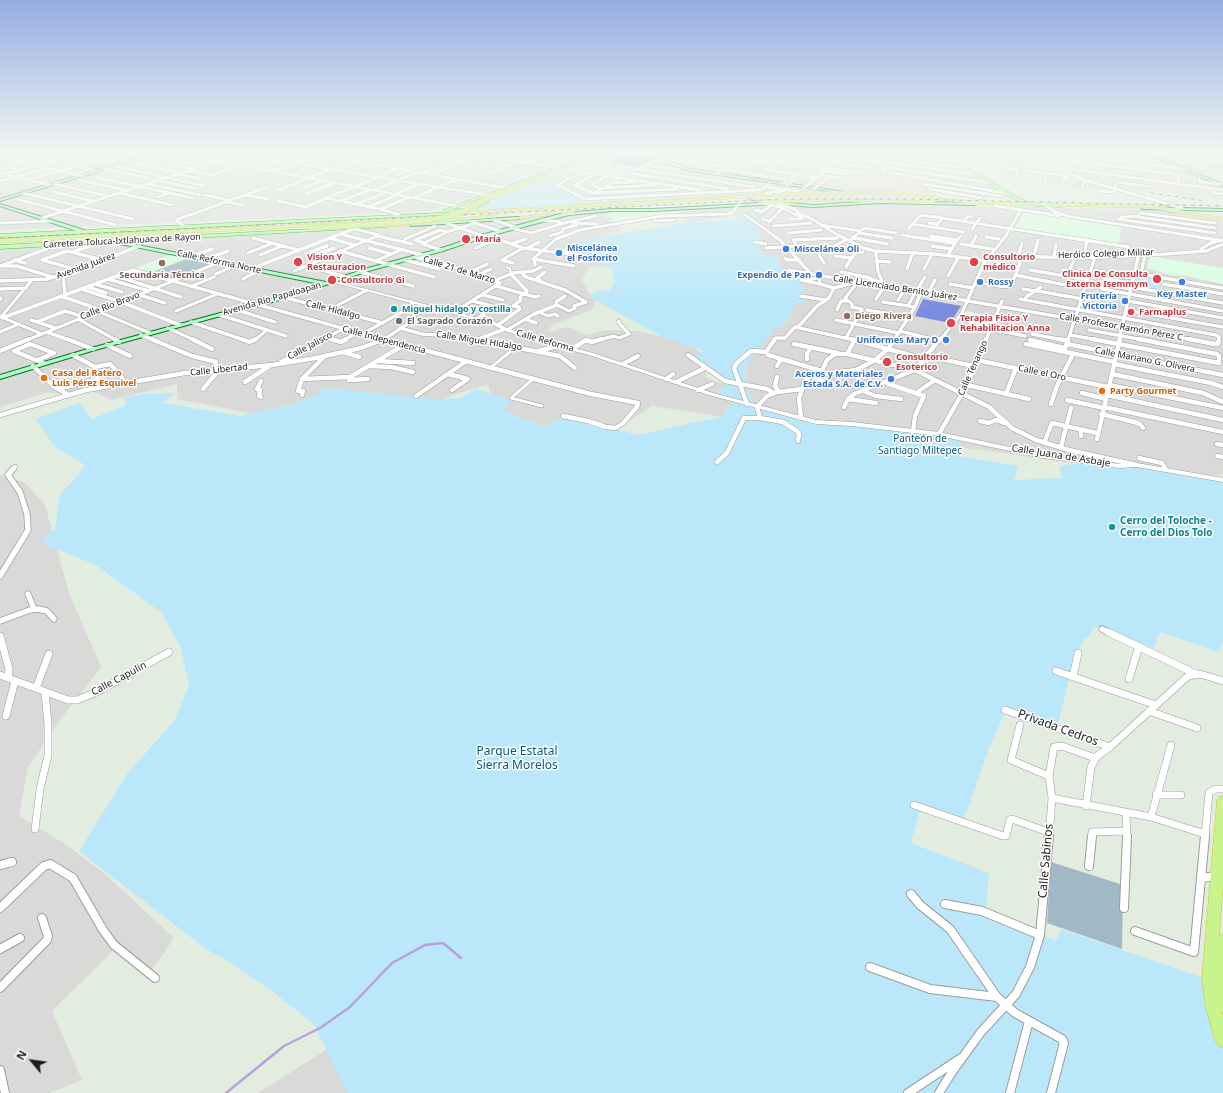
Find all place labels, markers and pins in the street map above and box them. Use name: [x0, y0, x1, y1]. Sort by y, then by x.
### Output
marker: María: [460, 233, 472, 245]
place label: María: [475, 234, 501, 244]
place label: Miscelánea el Fosforito: [567, 243, 618, 264]
marker: Miscelánea Oli: [781, 244, 791, 254]
place label: Miscelánea Oli: [794, 244, 859, 254]
marker: Miscelánea el Fosforito: [554, 248, 564, 258]
place label: Vision Y Restauracion: [307, 252, 366, 273]
place label: Consultorio médico: [983, 252, 1035, 273]
marker: Vision Y Restauracion: [292, 256, 304, 268]
marker: Consultorio médico: [968, 256, 980, 268]
marker: Secundaria Técnica: [157, 258, 167, 268]
place label: Clinica De Consulta Externa Isemmym: [1062, 269, 1148, 290]
place label: Secundaria Técnica: [119, 270, 205, 280]
place label: Expendio de Pan: [737, 270, 811, 280]
marker: Expendio de Pan: [814, 270, 824, 280]
marker: Clinica De Consulta Externa Isemmym: [1151, 273, 1163, 285]
marker: Consultorio Gi: [326, 274, 338, 286]
place label: Consultorio Gi: [341, 275, 405, 285]
marker: Rossy: [975, 277, 985, 287]
place label: Rossy: [988, 277, 1014, 287]
marker: Key Master: [1177, 277, 1187, 287]
place label: Key Master: [1157, 289, 1207, 299]
place label: Frutería Victoria: [1081, 291, 1117, 312]
marker: Frutería Victoria: [1120, 296, 1130, 306]
marker: Miguel hidalgo y costilla: [389, 304, 399, 314]
place label: Miguel hidalgo y costilla: [402, 304, 511, 314]
marker: Farmaplus: [1126, 307, 1136, 317]
place label: Farmaplus: [1139, 307, 1186, 317]
marker: Diego Rivera: [842, 311, 852, 321]
place label: Diego Rivera: [855, 311, 912, 321]
place label: Terapia Fisica Y Rehabilitacion Anna: [960, 313, 1050, 334]
marker: El Sagrado Corazón: [394, 316, 404, 326]
place label: El Sagrado Corazón: [407, 316, 493, 326]
marker: Terapia Fisica Y Rehabilitacion Anna: [945, 317, 957, 329]
place label: Uniformes Mary D: [857, 335, 938, 345]
marker: Uniformes Mary D: [941, 335, 951, 345]
place label: Consultorio Esoterico: [896, 352, 948, 373]
marker: Consultorio Esoterico: [881, 356, 893, 368]
place label: Casa del Ratero Luis Pérez Esquivel: [52, 368, 136, 389]
place label: Aceros y Materiales Estada S.A. de C.V.: [795, 369, 883, 390]
marker: Casa del Ratero Luis Pérez Esquivel: [39, 373, 49, 383]
marker: Aceros y Materiales Estada S.A. de C.V.: [886, 374, 896, 384]
marker: Party Gourmet: [1097, 386, 1107, 396]
place label: Party Gourmet: [1110, 386, 1176, 396]
place label: Cerro del Toloche - Cerro del Dios Tolo: [1120, 515, 1213, 538]
marker: Cerro del Toloche - Cerro del Dios Tolo: [1107, 522, 1117, 532]

